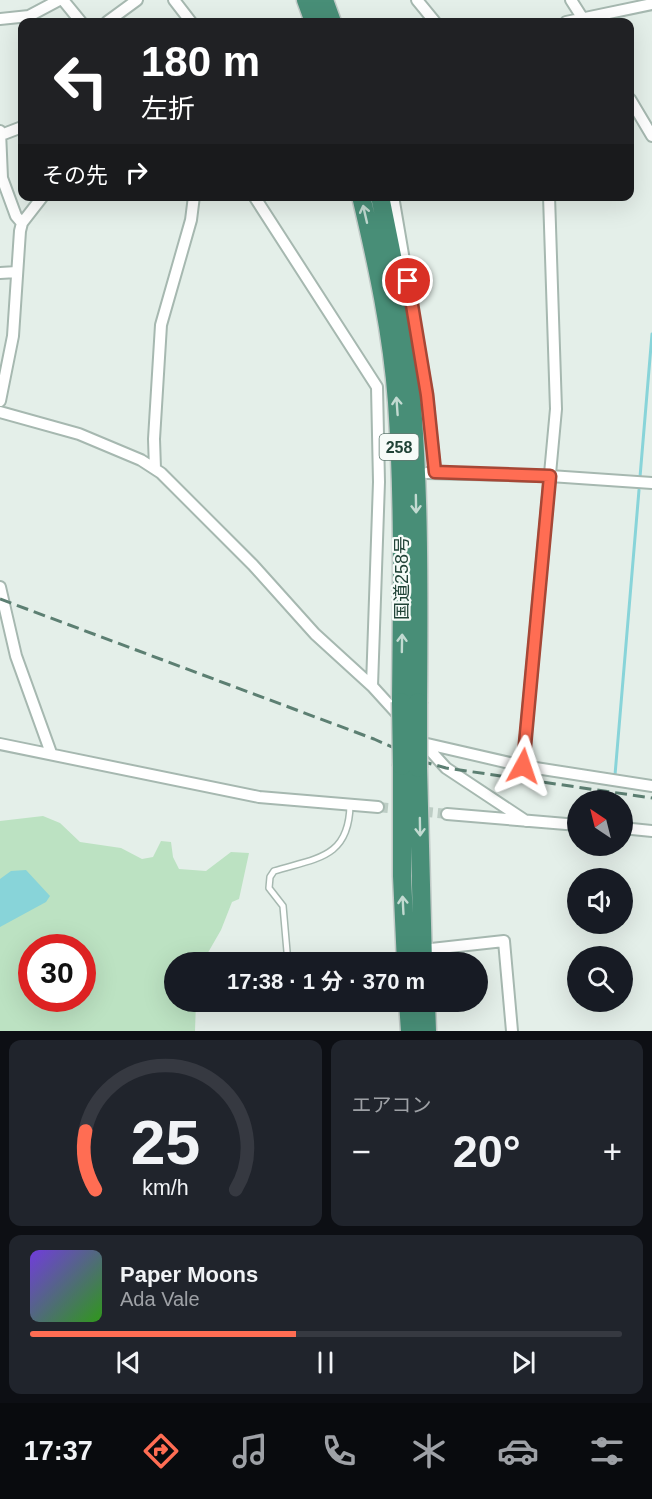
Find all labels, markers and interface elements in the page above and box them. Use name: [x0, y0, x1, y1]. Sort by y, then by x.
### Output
text: 180 m: [141, 38, 260, 85]
icon: left: [42, 42, 120, 120]
text: 左折: [141, 94, 195, 124]
icon: right: [120, 156, 153, 189]
text: その先: [42, 163, 108, 188]
one-way arrow: [359, 205, 371, 224]
pin: [382, 255, 433, 306]
icon: arrive: [391, 264, 424, 297]
one-way arrow: [391, 397, 402, 417]
road number: 258: [380, 434, 418, 460]
one-way arrow: [411, 494, 422, 514]
street label: 国道258号: [392, 536, 412, 620]
one-way arrow: [396, 634, 408, 654]
position arrow: [491, 734, 555, 798]
north arrow: [567, 790, 633, 856]
map controls: [567, 790, 633, 1012]
one-way arrow: [414, 816, 425, 836]
button: sound: [567, 868, 633, 934]
one-way arrow: [398, 895, 409, 915]
speed limit sign: 30: [18, 934, 96, 1012]
button: search: [567, 946, 633, 1012]
text: 17:38 · 1 分 · 370 m: [227, 969, 425, 994]
text: エアコン: [352, 1094, 432, 1116]
text: 25: [131, 1108, 200, 1177]
text: 20°: [453, 1126, 521, 1177]
text: −: [352, 1133, 371, 1170]
text: +: [603, 1133, 622, 1170]
text: km/h: [142, 1176, 188, 1200]
text: Paper Moons: [120, 1262, 258, 1287]
text: Ada Vale: [120, 1288, 200, 1310]
icon: previous: [112, 1346, 145, 1379]
icon: pause: [309, 1346, 342, 1379]
icon: next: [507, 1346, 540, 1379]
icon: directions: [140, 1430, 182, 1472]
icon: music: [229, 1430, 271, 1472]
icon: phone: [318, 1430, 360, 1472]
icon: climate: [408, 1430, 450, 1472]
icon: car: [497, 1430, 539, 1472]
icon: filters: [586, 1430, 628, 1472]
text: 17:37: [24, 1436, 93, 1466]

